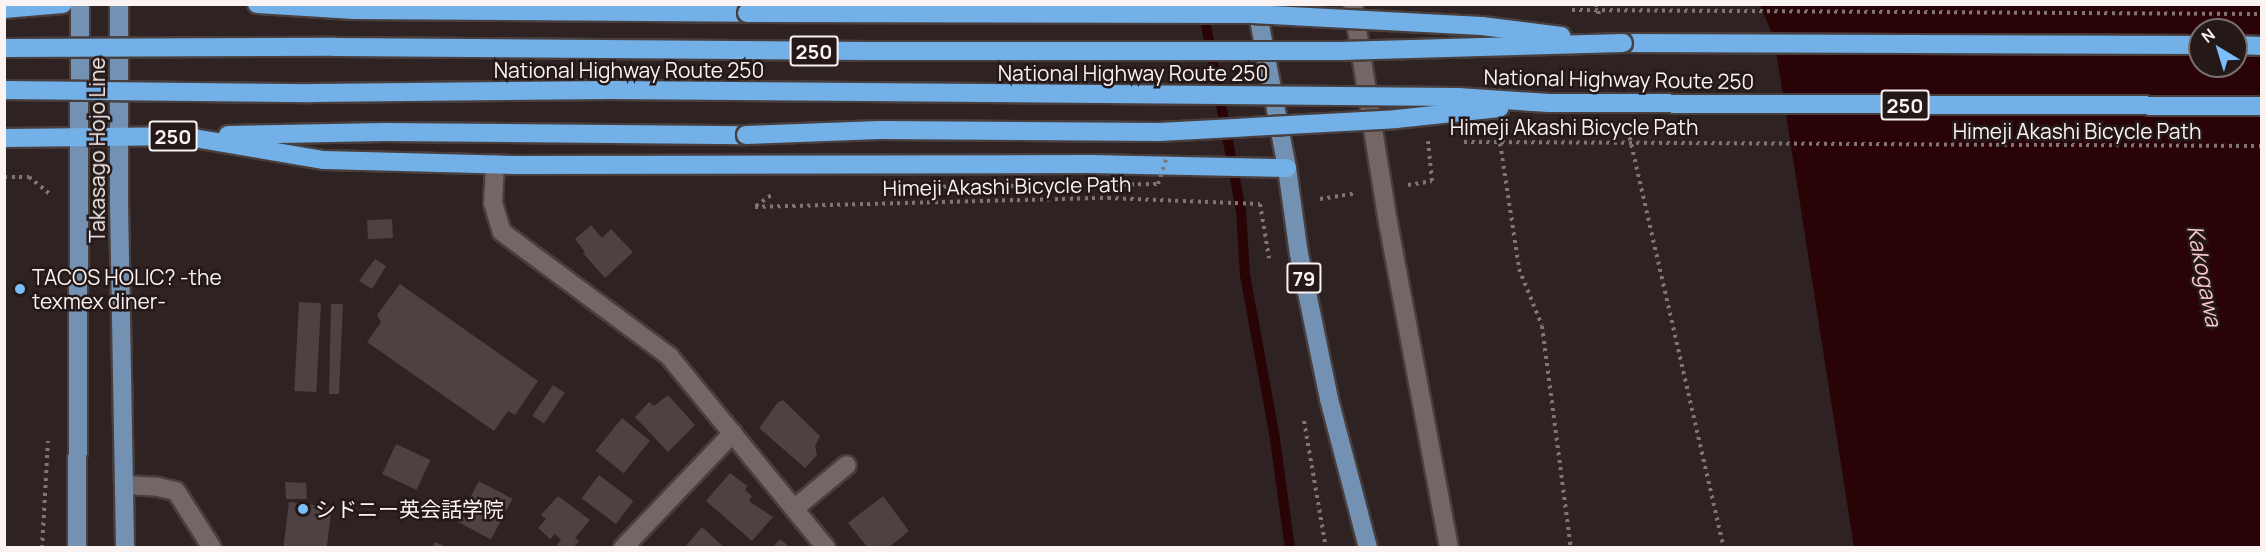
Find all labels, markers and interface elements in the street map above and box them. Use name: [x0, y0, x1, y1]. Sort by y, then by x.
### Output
north arrow: [2188, 18, 2248, 78]
text: N: [2197, 23, 2219, 48]
road number: 250: [788, 34, 840, 68]
street label: Takasago Hojo Line: [84, 57, 110, 243]
street label: National Highway Route 250: [494, 57, 764, 83]
street label: National Highway Route 250: [998, 60, 1268, 86]
street label: National Highway Route 250: [1484, 64, 1754, 94]
road number: 250: [1880, 88, 1930, 122]
street label: Himeji Akashi Bicycle Path: [1450, 114, 1698, 140]
street label: Himeji Akashi Bicycle Path: [1953, 118, 2201, 144]
road number: 250: [148, 119, 198, 153]
street label: Himeji Akashi Bicycle Path: [882, 171, 1132, 201]
water label: Kakogawa: [2181, 223, 2227, 329]
road number: 79: [1286, 261, 1322, 295]
place label: TACOS HOLIC? -the texmex diner-: [32, 264, 222, 314]
marker: TACOS HOLIC? -the texmex diner-: [13, 282, 27, 296]
place label: シドニー英会話学院: [315, 496, 504, 522]
marker: シドニー英会話学院: [296, 502, 310, 516]

